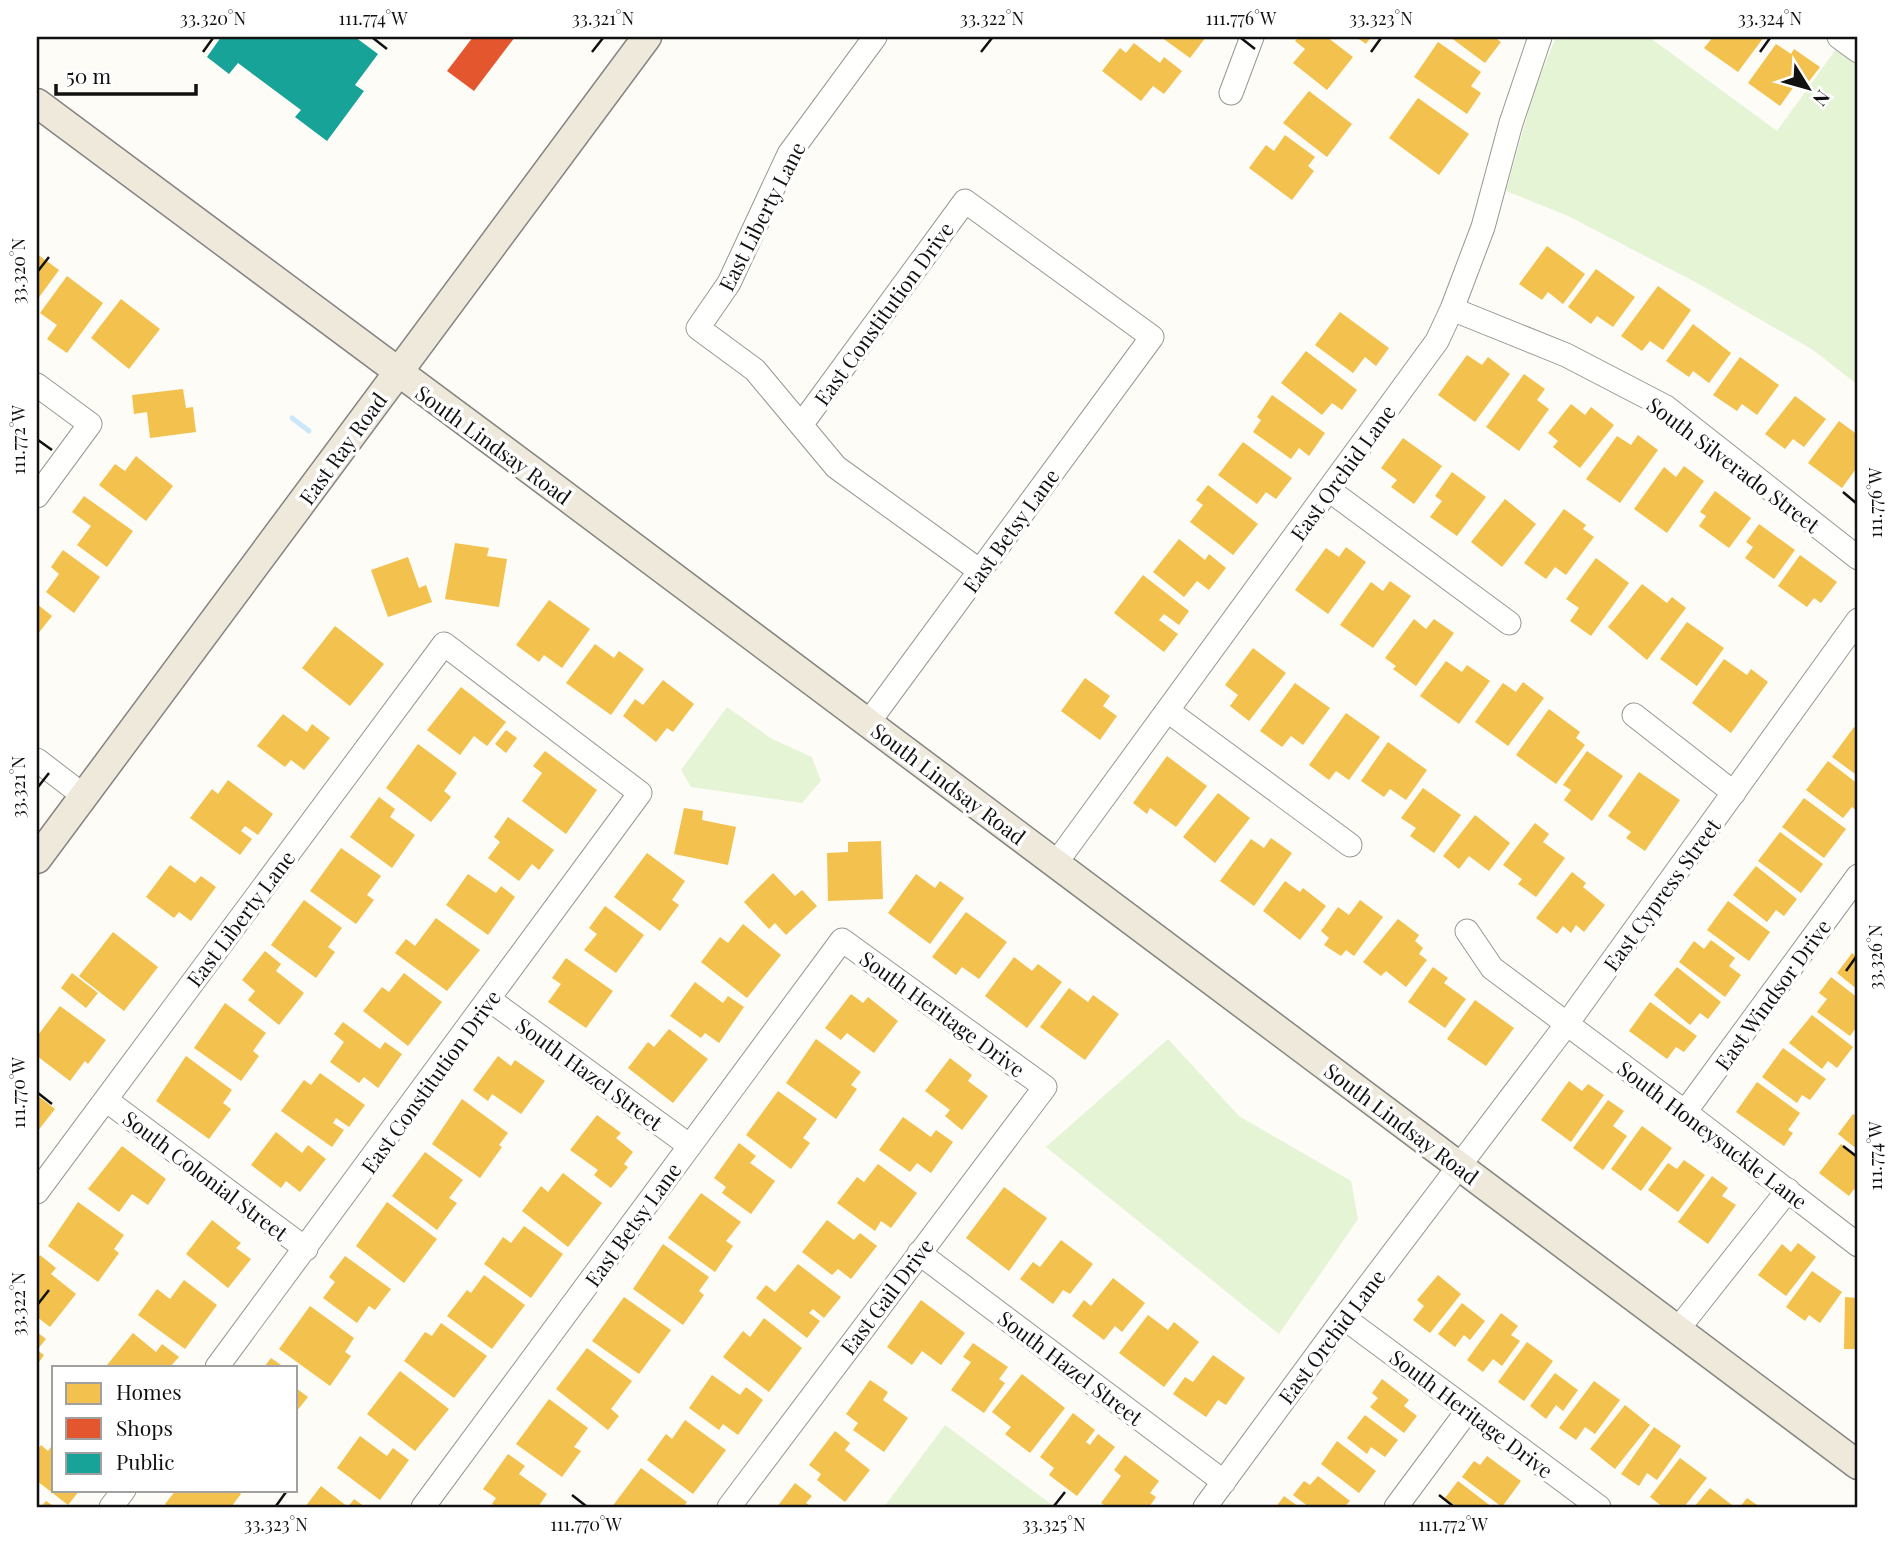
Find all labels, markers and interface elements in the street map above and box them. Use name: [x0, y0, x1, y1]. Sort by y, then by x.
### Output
text: 33.320°N: [180, 6, 247, 30]
text: 111.774°W: [338, 6, 408, 30]
text: 33.321°N: [572, 6, 635, 30]
text: 33.322°N: [960, 6, 1025, 30]
text: 111.776°W: [1206, 6, 1277, 30]
text: 33.323°N: [1349, 6, 1413, 30]
text: 33.324°N: [1738, 6, 1803, 30]
scale bar: [56, 52, 196, 96]
north arrow: [1772, 52, 1842, 122]
text: 50 m: [66, 61, 112, 89]
text: N: [1808, 86, 1837, 112]
street label: East Liberty Lane: [711, 137, 811, 295]
street label: East Constitution Drive: [807, 216, 959, 410]
text: 33.320°N: [6, 237, 30, 304]
street label: South Lindsay Road: [411, 378, 577, 510]
street label: East Ray Road: [292, 386, 392, 510]
street label: South Silverado Street: [1642, 390, 1826, 539]
street label: East Orchid Lane: [1283, 398, 1401, 546]
text: 111.772°W: [6, 404, 30, 475]
street label: East Betsy Lane: [956, 462, 1064, 598]
text: 111.776°W: [1863, 467, 1887, 538]
street label: South Lindsay Road: [866, 716, 1032, 850]
text: 33.321°N: [6, 755, 30, 818]
street label: East Cypress Street: [1596, 812, 1726, 976]
street label: East Liberty Lane: [179, 844, 301, 992]
street label: East Windsor Drive: [1708, 913, 1836, 1075]
text: 33.326°N: [1863, 924, 1887, 990]
street label: South Heritage Drive: [855, 944, 1031, 1082]
street label: East Constitution Drive: [354, 984, 506, 1178]
street label: South Hazel Street: [511, 1010, 669, 1136]
street label: South Honeysuckle Lane: [1612, 1053, 1814, 1215]
text: 111.770°W: [6, 1056, 30, 1129]
street label: South Lindsay Road: [1319, 1056, 1485, 1190]
street label: South Colonial Street: [118, 1104, 295, 1247]
text: 111.774°W: [1863, 1121, 1887, 1191]
street label: East Betsy Lane: [578, 1156, 686, 1292]
street label: East Gail Drive: [833, 1232, 939, 1360]
street label: East Orchid Lane: [1271, 1263, 1391, 1409]
text: 33.322°N: [6, 1271, 30, 1336]
street label: South Hazel Street: [993, 1303, 1150, 1431]
street label: South Heritage Drive: [1385, 1342, 1559, 1484]
legend: [52, 1366, 298, 1492]
text: Homes: [116, 1377, 182, 1405]
text: Shops: [116, 1413, 173, 1441]
text: Public: [116, 1447, 174, 1475]
text: 33.323°N: [244, 1512, 308, 1536]
text: 111.770°W: [550, 1512, 623, 1536]
text: 33.325°N: [1022, 1512, 1086, 1536]
text: 111.772°W: [1418, 1512, 1489, 1536]

